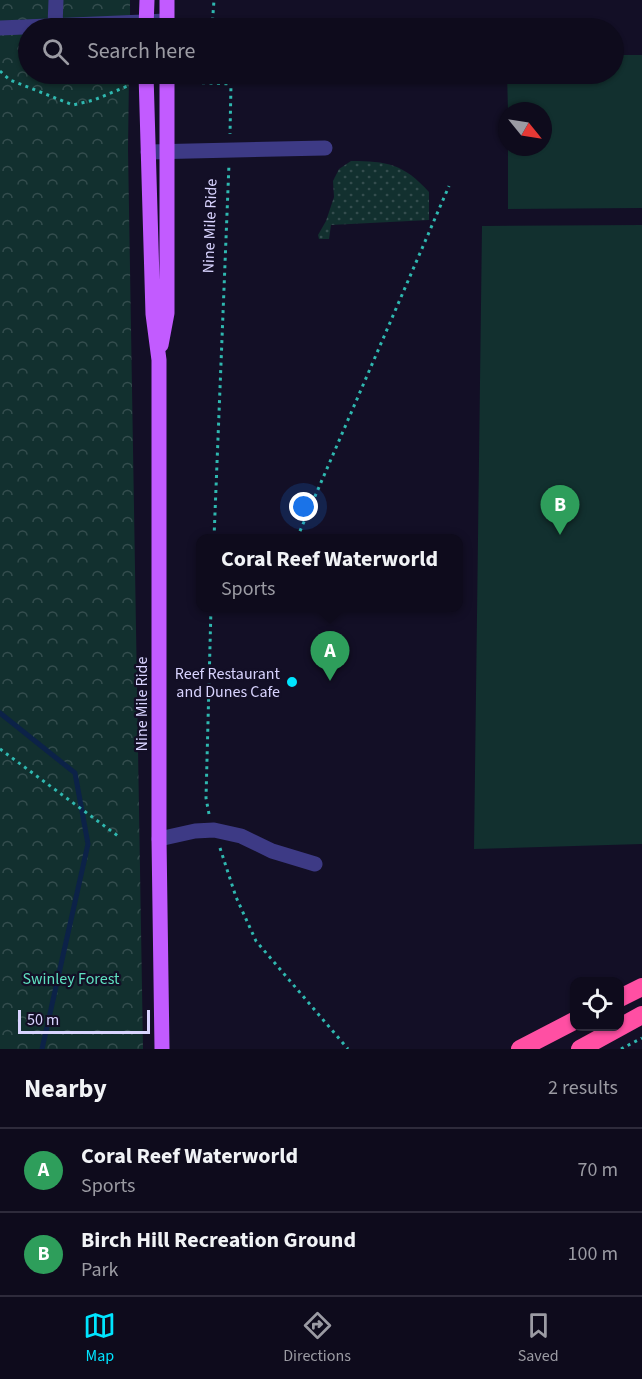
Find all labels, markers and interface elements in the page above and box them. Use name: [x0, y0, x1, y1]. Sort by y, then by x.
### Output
search box: [18, 18, 624, 84]
icon: search: [39, 35, 72, 68]
text: Search here: [87, 35, 195, 67]
north arrow: [498, 102, 552, 156]
street label: Nine Mile Ride: [197, 178, 223, 274]
pin: B: [540, 486, 580, 535]
your location: [289, 492, 318, 521]
popup: [196, 534, 463, 612]
text: Coral Reef Waterworld: [221, 543, 438, 575]
text: Sports: [221, 575, 275, 603]
pin: A: [310, 632, 350, 681]
street label: Nine Mile Ride: [131, 657, 153, 751]
place label: Reef Restaurant and Dunes Cafe: [175, 663, 281, 703]
marker: Reef Restaurant and Dunes Cafe: [285, 675, 299, 689]
park label: Swinley Forest: [23, 968, 120, 990]
map controls: [570, 977, 624, 1031]
button: locate: [570, 977, 624, 1031]
scale bar: [18, 1007, 150, 1034]
text: 50 m: [27, 1009, 59, 1031]
text: Nearby: [24, 1070, 107, 1107]
text: 2 results: [548, 1074, 618, 1102]
text: Coral Reef Waterworld: [81, 1140, 298, 1172]
text: A: [38, 1156, 49, 1184]
text: 70 m: [578, 1156, 618, 1184]
text: Sports: [81, 1172, 136, 1200]
text: Birch Hill Recreation Ground: [81, 1224, 356, 1256]
text: B: [37, 1240, 50, 1268]
text: 100 m: [568, 1240, 618, 1268]
text: Park: [81, 1256, 118, 1284]
tab: Map: [83, 1309, 116, 1367]
tab: Directions: [283, 1309, 351, 1367]
tab: Saved: [518, 1309, 559, 1367]

